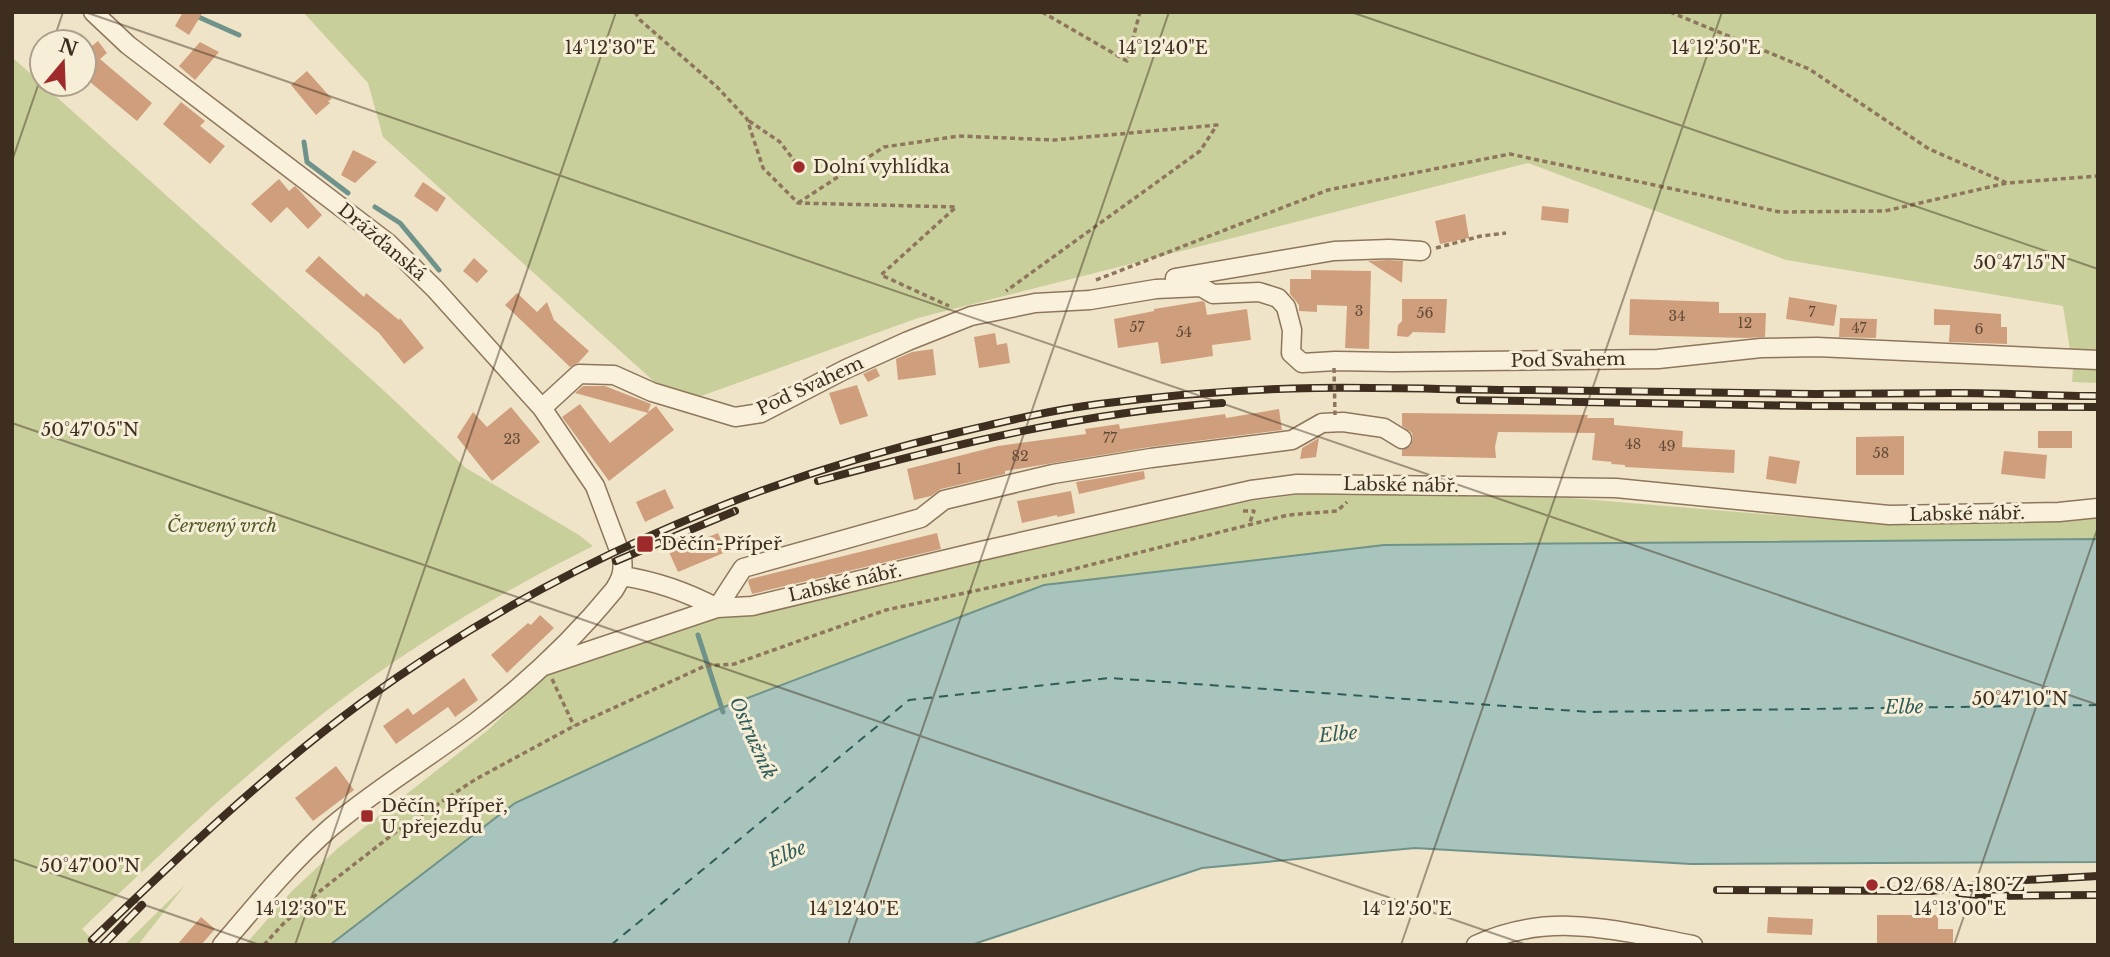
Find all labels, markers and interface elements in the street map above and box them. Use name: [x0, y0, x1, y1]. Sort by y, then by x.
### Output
north arrow: [28, 28, 98, 98]
text: N: [56, 34, 81, 61]
text: 14°12'30"E: [564, 37, 656, 59]
text: 14°12'40"E: [1118, 37, 1208, 59]
text: 14°12'50"E: [1671, 37, 1761, 59]
place label: Dolní vyhlídka: [813, 156, 950, 178]
marker: Dolní vyhlídka: [791, 159, 807, 175]
street label: Drážďanská: [333, 199, 431, 285]
text: 50°47'15"N: [1973, 252, 2067, 274]
house number: 3: [1355, 302, 1363, 320]
house number: 7: [1808, 303, 1816, 321]
house number: 56: [1417, 304, 1433, 322]
house number: 34: [1669, 307, 1685, 325]
house number: 12: [1738, 314, 1752, 332]
house number: 57: [1130, 318, 1145, 336]
house number: 47: [1851, 319, 1868, 337]
house number: 6: [1974, 320, 1984, 338]
house number: 54: [1176, 323, 1192, 341]
street label: Pod Svahem: [1510, 348, 1626, 372]
street label: Pod Svahem: [753, 352, 867, 420]
text: 50°47'05"N: [41, 419, 139, 441]
house number: 77: [1103, 429, 1118, 447]
house number: 23: [503, 430, 521, 448]
house number: 48: [1625, 435, 1641, 453]
house number: 49: [1658, 437, 1676, 455]
house number: 58: [1873, 444, 1889, 462]
house number: 82: [1011, 447, 1029, 465]
house number: 1: [956, 460, 962, 478]
street label: Labské nábř.: [1343, 473, 1459, 497]
street label: Labské nábř.: [1909, 502, 2025, 526]
park label: Červený vrch: [167, 514, 277, 537]
place label: Děčín-Přípeř: [661, 533, 782, 555]
marker: Děčín-Přípeř: [635, 534, 655, 554]
street label: Labské nábř.: [786, 559, 904, 607]
text: 50°47'10"N: [1972, 688, 2068, 710]
water label: Ostružník: [725, 693, 781, 783]
water label: Elbe: [1883, 695, 1924, 719]
water label: Elbe: [1317, 721, 1359, 747]
place label: Děčín, Přípeř, U přejezdu: [381, 795, 508, 838]
marker: Děčín, Přípeř, U přejezdu: [359, 808, 375, 824]
water label: Elbe: [764, 836, 810, 873]
text: 50°47'00"N: [40, 855, 140, 877]
place label: O2/68/A-180 Z: [1886, 874, 2025, 896]
marker: O2/68/A-180 Z: [1864, 877, 1880, 893]
text: 14°12'30"E: [255, 898, 347, 920]
text: 14°12'40"E: [809, 898, 899, 920]
text: 14°12'50"E: [1362, 898, 1452, 920]
text: 14°13'00"E: [1914, 898, 2006, 920]

